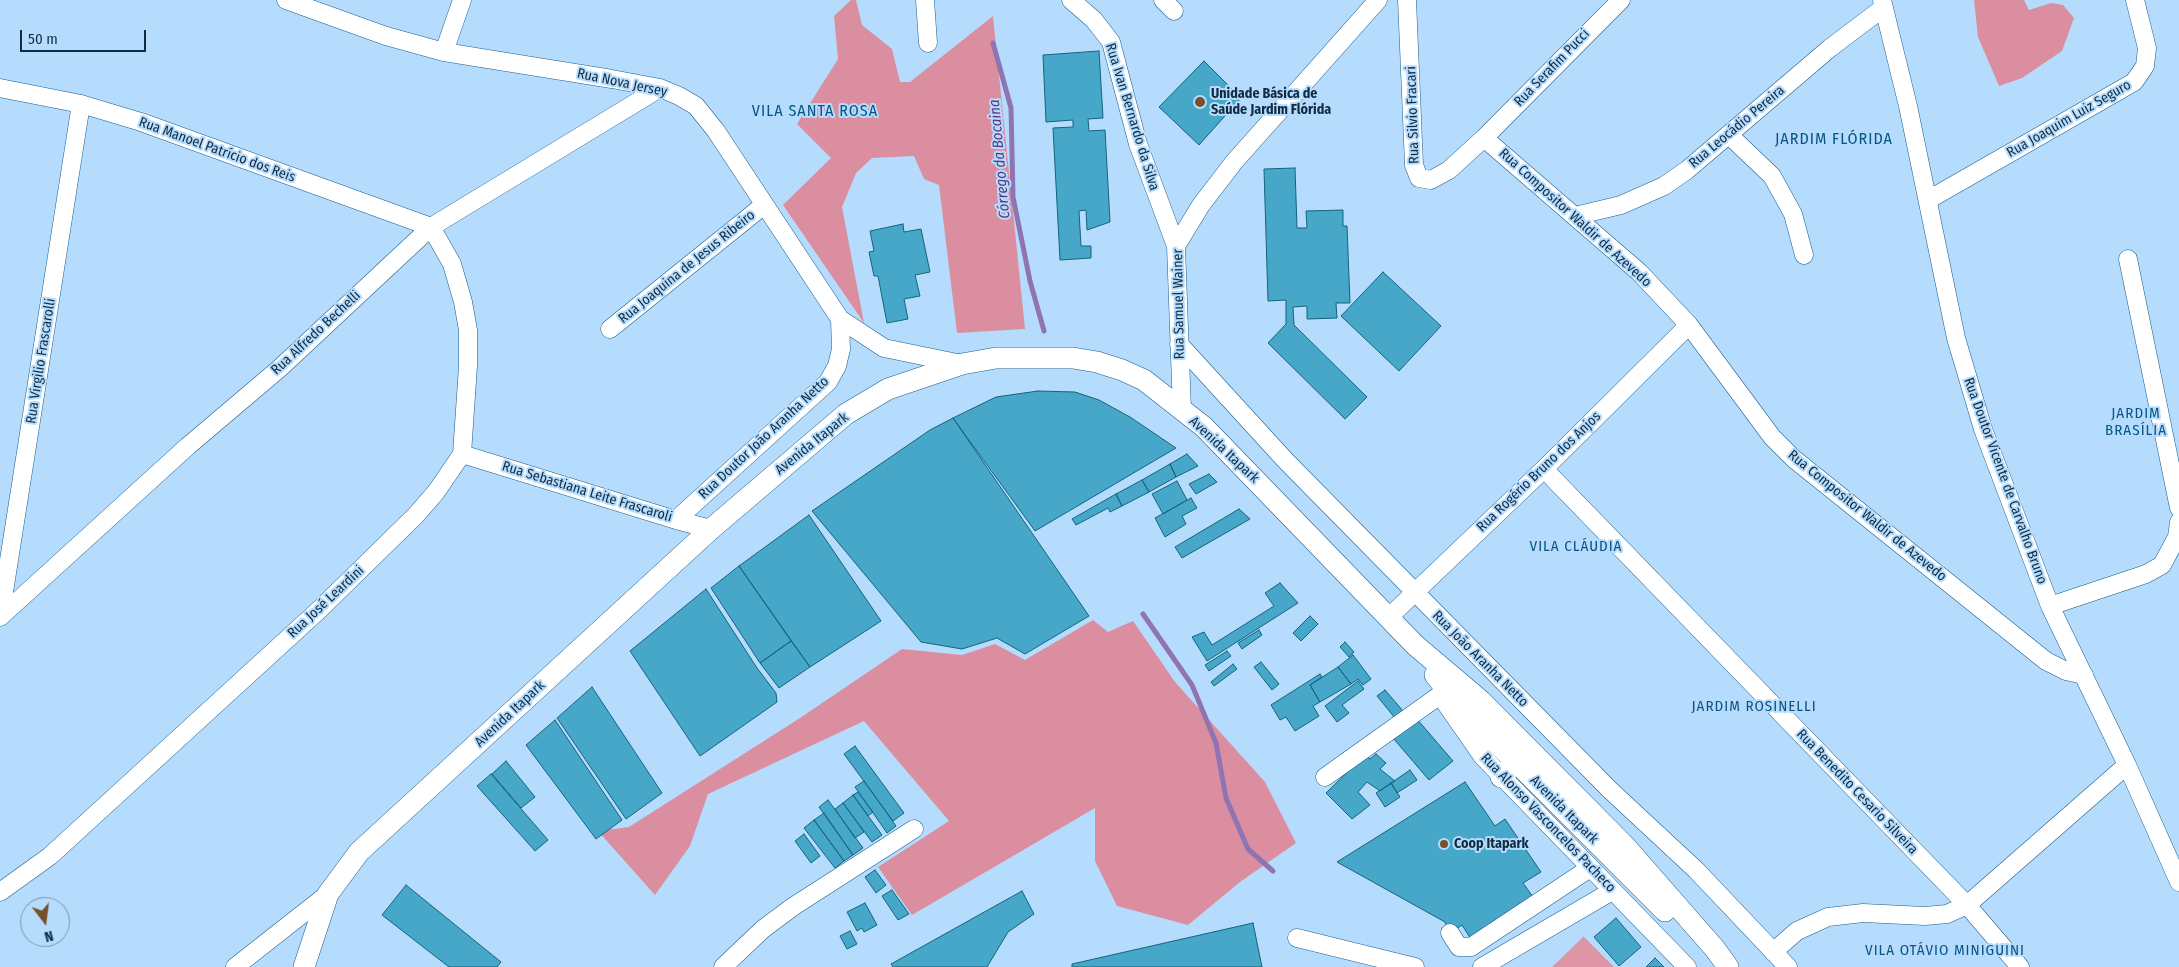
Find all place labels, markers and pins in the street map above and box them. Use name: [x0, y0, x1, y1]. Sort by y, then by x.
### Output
place label: Unidade Básica de Saúde Jardim Flórida: [1211, 86, 1331, 118]
marker: Unidade Básica de Saúde Jardim Flórida: [1193, 95, 1207, 109]
place label: Coop Itapark: [1454, 836, 1529, 852]
marker: Coop Itapark: [1438, 838, 1450, 850]

